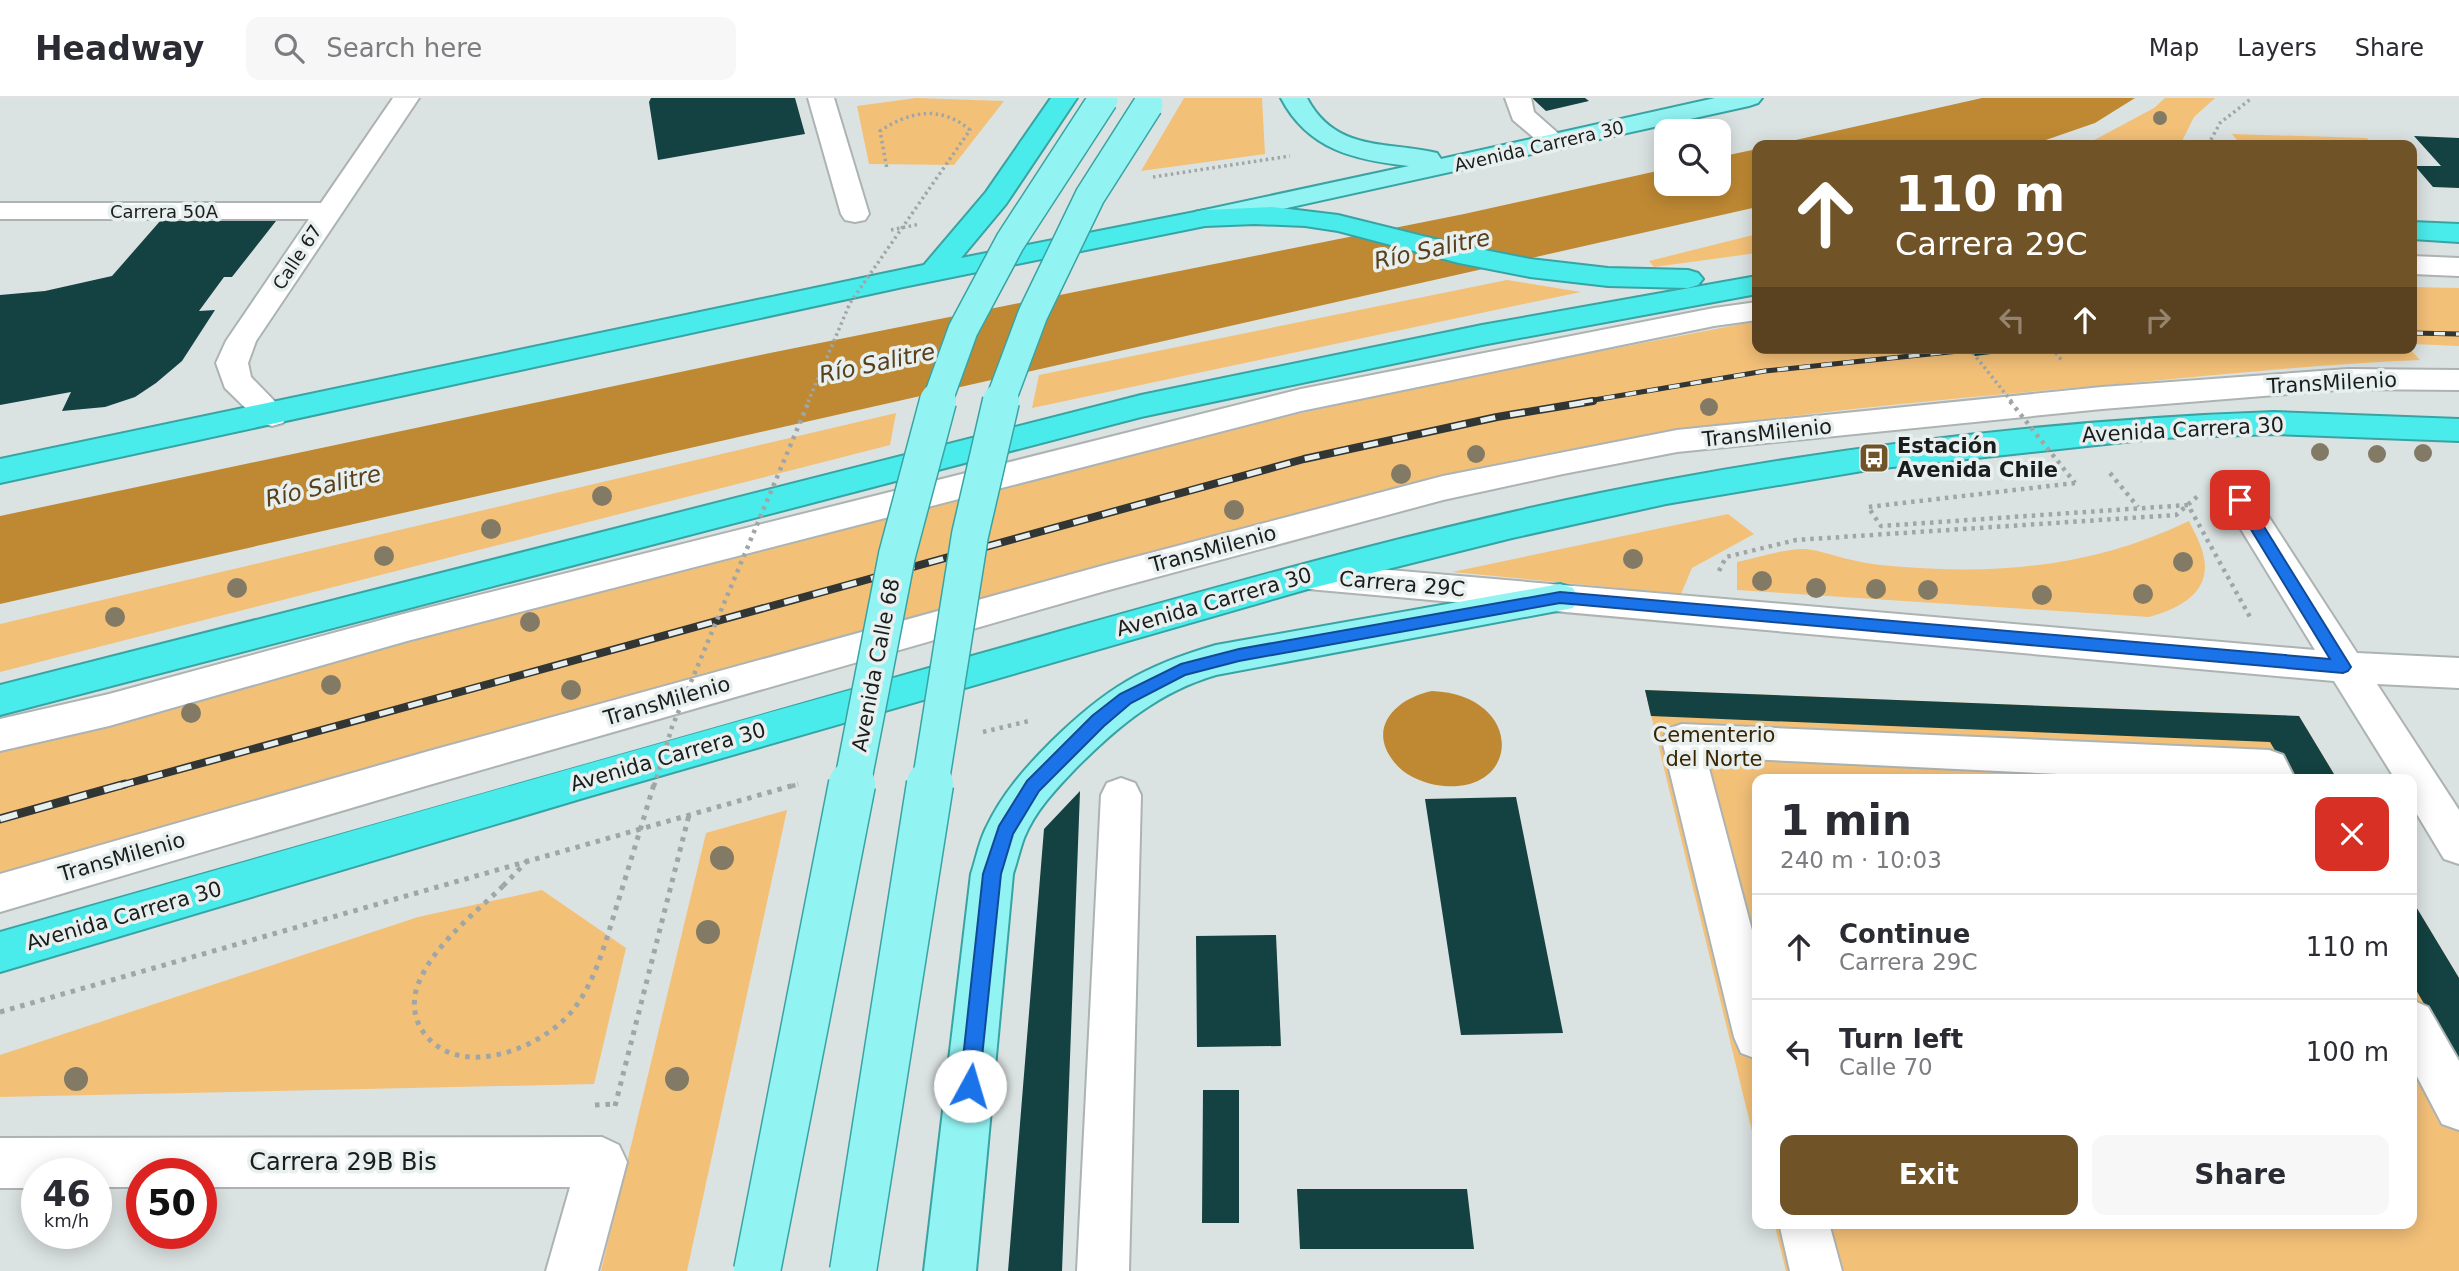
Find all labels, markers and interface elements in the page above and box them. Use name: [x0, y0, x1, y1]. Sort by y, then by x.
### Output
search box: [246, 17, 736, 80]
text: Headway: [35, 29, 204, 68]
icon: search: [270, 29, 308, 67]
text: Search here: [326, 33, 482, 63]
text: Map: [2149, 34, 2199, 62]
text: Layers: [2237, 34, 2317, 62]
text: Share: [2355, 34, 2424, 62]
street label: Avenida Carrera 30: [1452, 116, 1626, 176]
map controls: [1654, 119, 1731, 196]
button: search: [1654, 119, 1731, 196]
text: 110 m: [1895, 166, 2065, 223]
icon: ahead: [1780, 168, 1871, 259]
street label: Carrera 50A: [110, 201, 219, 222]
street label: Calle 67: [268, 221, 326, 293]
water label: Río Salitre: [1372, 224, 1492, 274]
text: Carrera 29C: [1895, 225, 2088, 263]
icon: left: [1993, 301, 2031, 339]
icon: ahead: [2066, 301, 2104, 339]
icon: right: [2139, 301, 2177, 339]
water label: Río Salitre: [817, 338, 937, 388]
street label: TransMilenio: [2265, 368, 2398, 398]
street label: Avenida Carrera 30: [2081, 413, 2285, 447]
street label: TransMilenio: [1700, 414, 1833, 452]
place label: Estación Avenida Chile: [1897, 434, 2058, 482]
bus stop icon: Estación Avenida Chile: [1857, 441, 1891, 475]
water label: Río Salitre: [263, 460, 383, 512]
pin: [2210, 470, 2270, 530]
icon: arrive: [2221, 481, 2259, 519]
street label: TransMilenio: [1146, 521, 1279, 578]
street label: Avenida Carrera 30: [1113, 563, 1315, 641]
street label: Carrera 29C: [1338, 567, 1466, 601]
street label: Avenida Calle 68: [847, 576, 905, 754]
street label: TransMilenio: [600, 672, 733, 731]
street label: Avenida Carrera 30: [567, 718, 769, 796]
park label: Cementerio del Norte: [1653, 723, 1775, 771]
text: 1 min: [1780, 796, 1912, 845]
button: close: [2315, 797, 2389, 871]
street label: TransMilenio: [55, 828, 188, 887]
text: 240 m · 10:03: [1780, 847, 1942, 873]
street label: Avenida Carrera 30: [23, 877, 225, 955]
text: Continue: [1839, 919, 1970, 949]
icon: ahead: [1780, 928, 1818, 966]
text: 110 m: [2306, 932, 2389, 962]
text: Carrera 29C: [1839, 949, 1978, 975]
text: Turn left: [1839, 1024, 1963, 1054]
icon: left: [1780, 1033, 1818, 1071]
text: 100 m: [2306, 1037, 2389, 1067]
position arrow: [933, 1049, 1007, 1123]
text: Calle 70: [1839, 1054, 1933, 1080]
button: Exit: [1780, 1135, 2078, 1215]
button: Share: [2092, 1135, 2389, 1215]
street label: Carrera 29B Bis: [249, 1148, 437, 1176]
speed limit sign: 50: [126, 1158, 217, 1249]
text: 46: [42, 1174, 91, 1214]
text: km/h: [44, 1210, 89, 1231]

